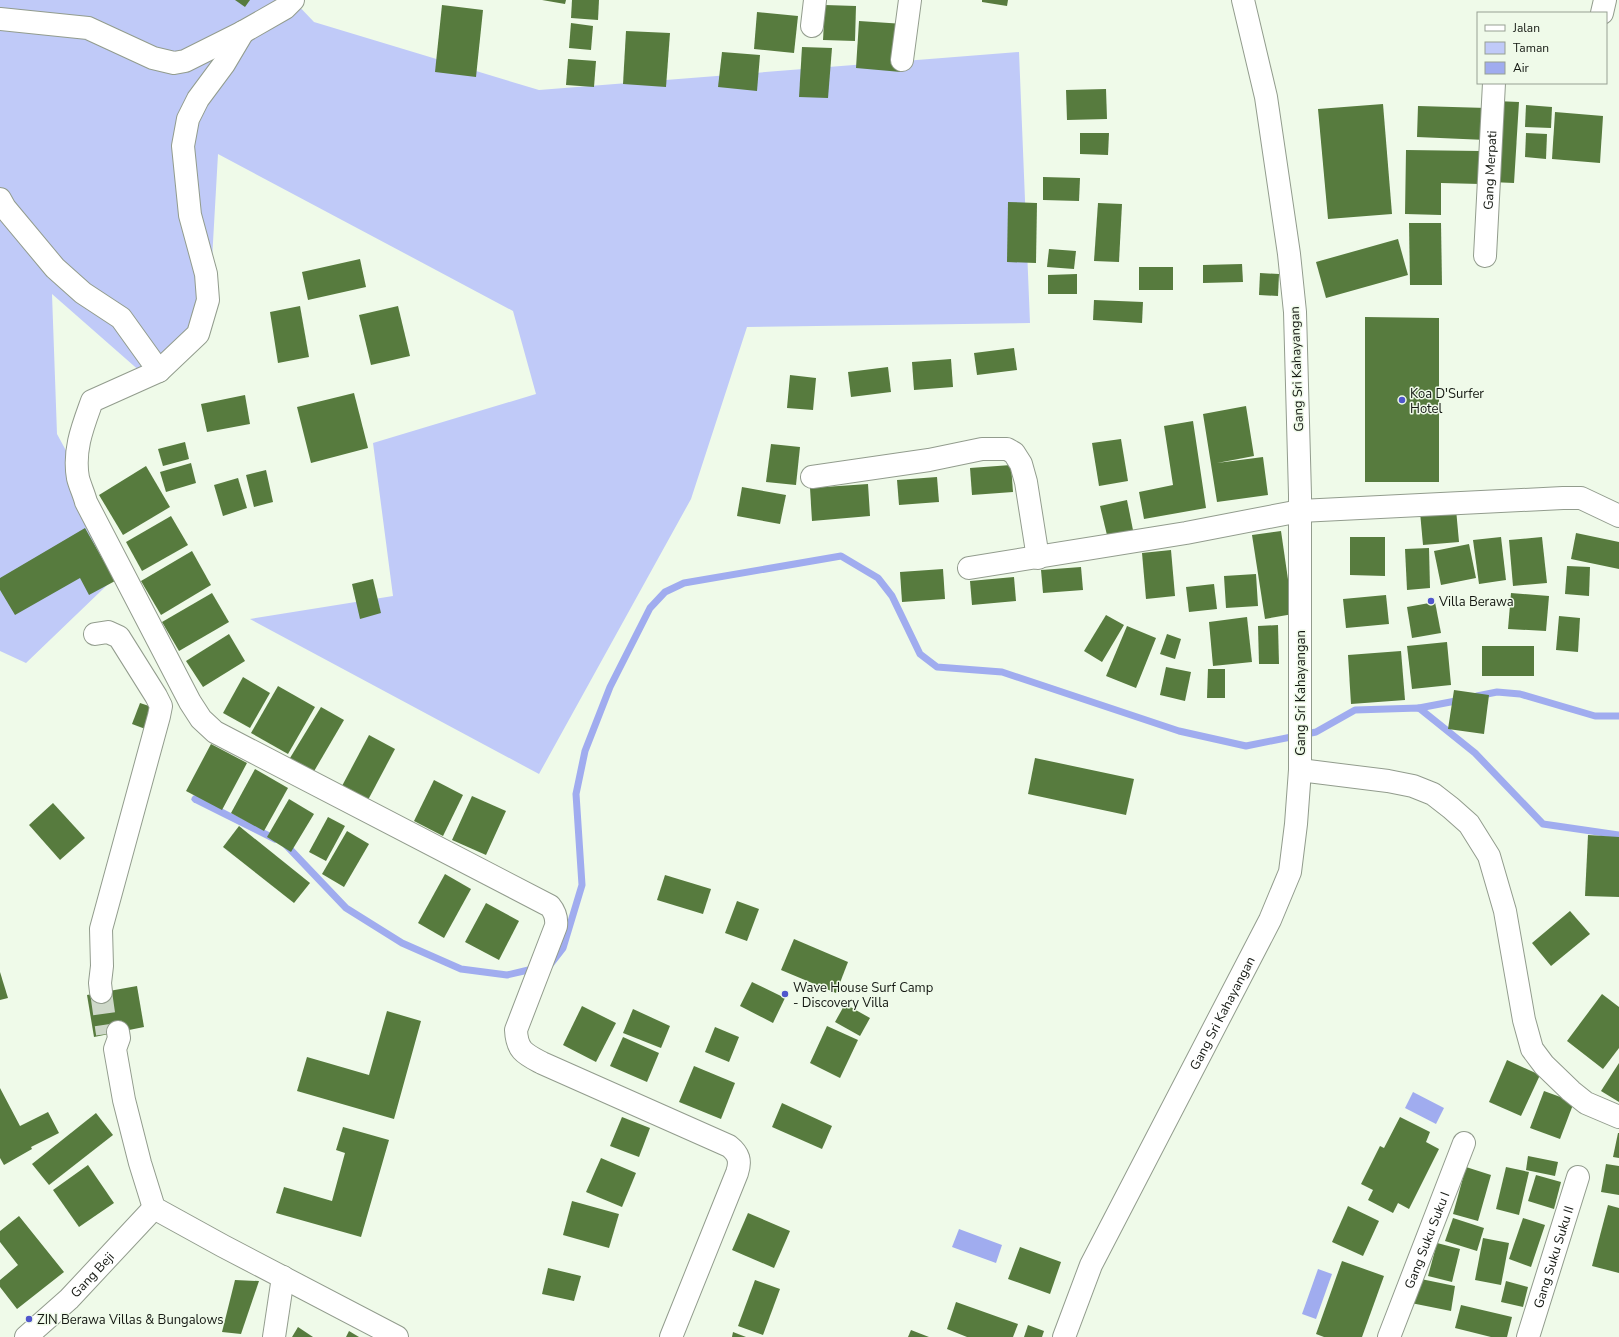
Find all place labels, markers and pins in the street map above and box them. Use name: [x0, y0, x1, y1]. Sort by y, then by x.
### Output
place label: Koa D'Surfer Hotel: [1410, 385, 1484, 418]
marker: Koa D'Surfer Hotel: [1397, 395, 1407, 405]
place label: Villa Berawa: [1438, 593, 1514, 611]
marker: Villa Berawa: [1426, 596, 1436, 606]
place label: Wave House Surf Camp - Discovery Villa: [793, 979, 933, 1012]
marker: Wave House Surf Camp - Discovery Villa: [780, 989, 790, 999]
place label: ZIN Berawa Villas & Bungalows: [37, 1311, 224, 1329]
marker: ZIN Berawa Villas & Bungalows: [24, 1314, 34, 1324]

